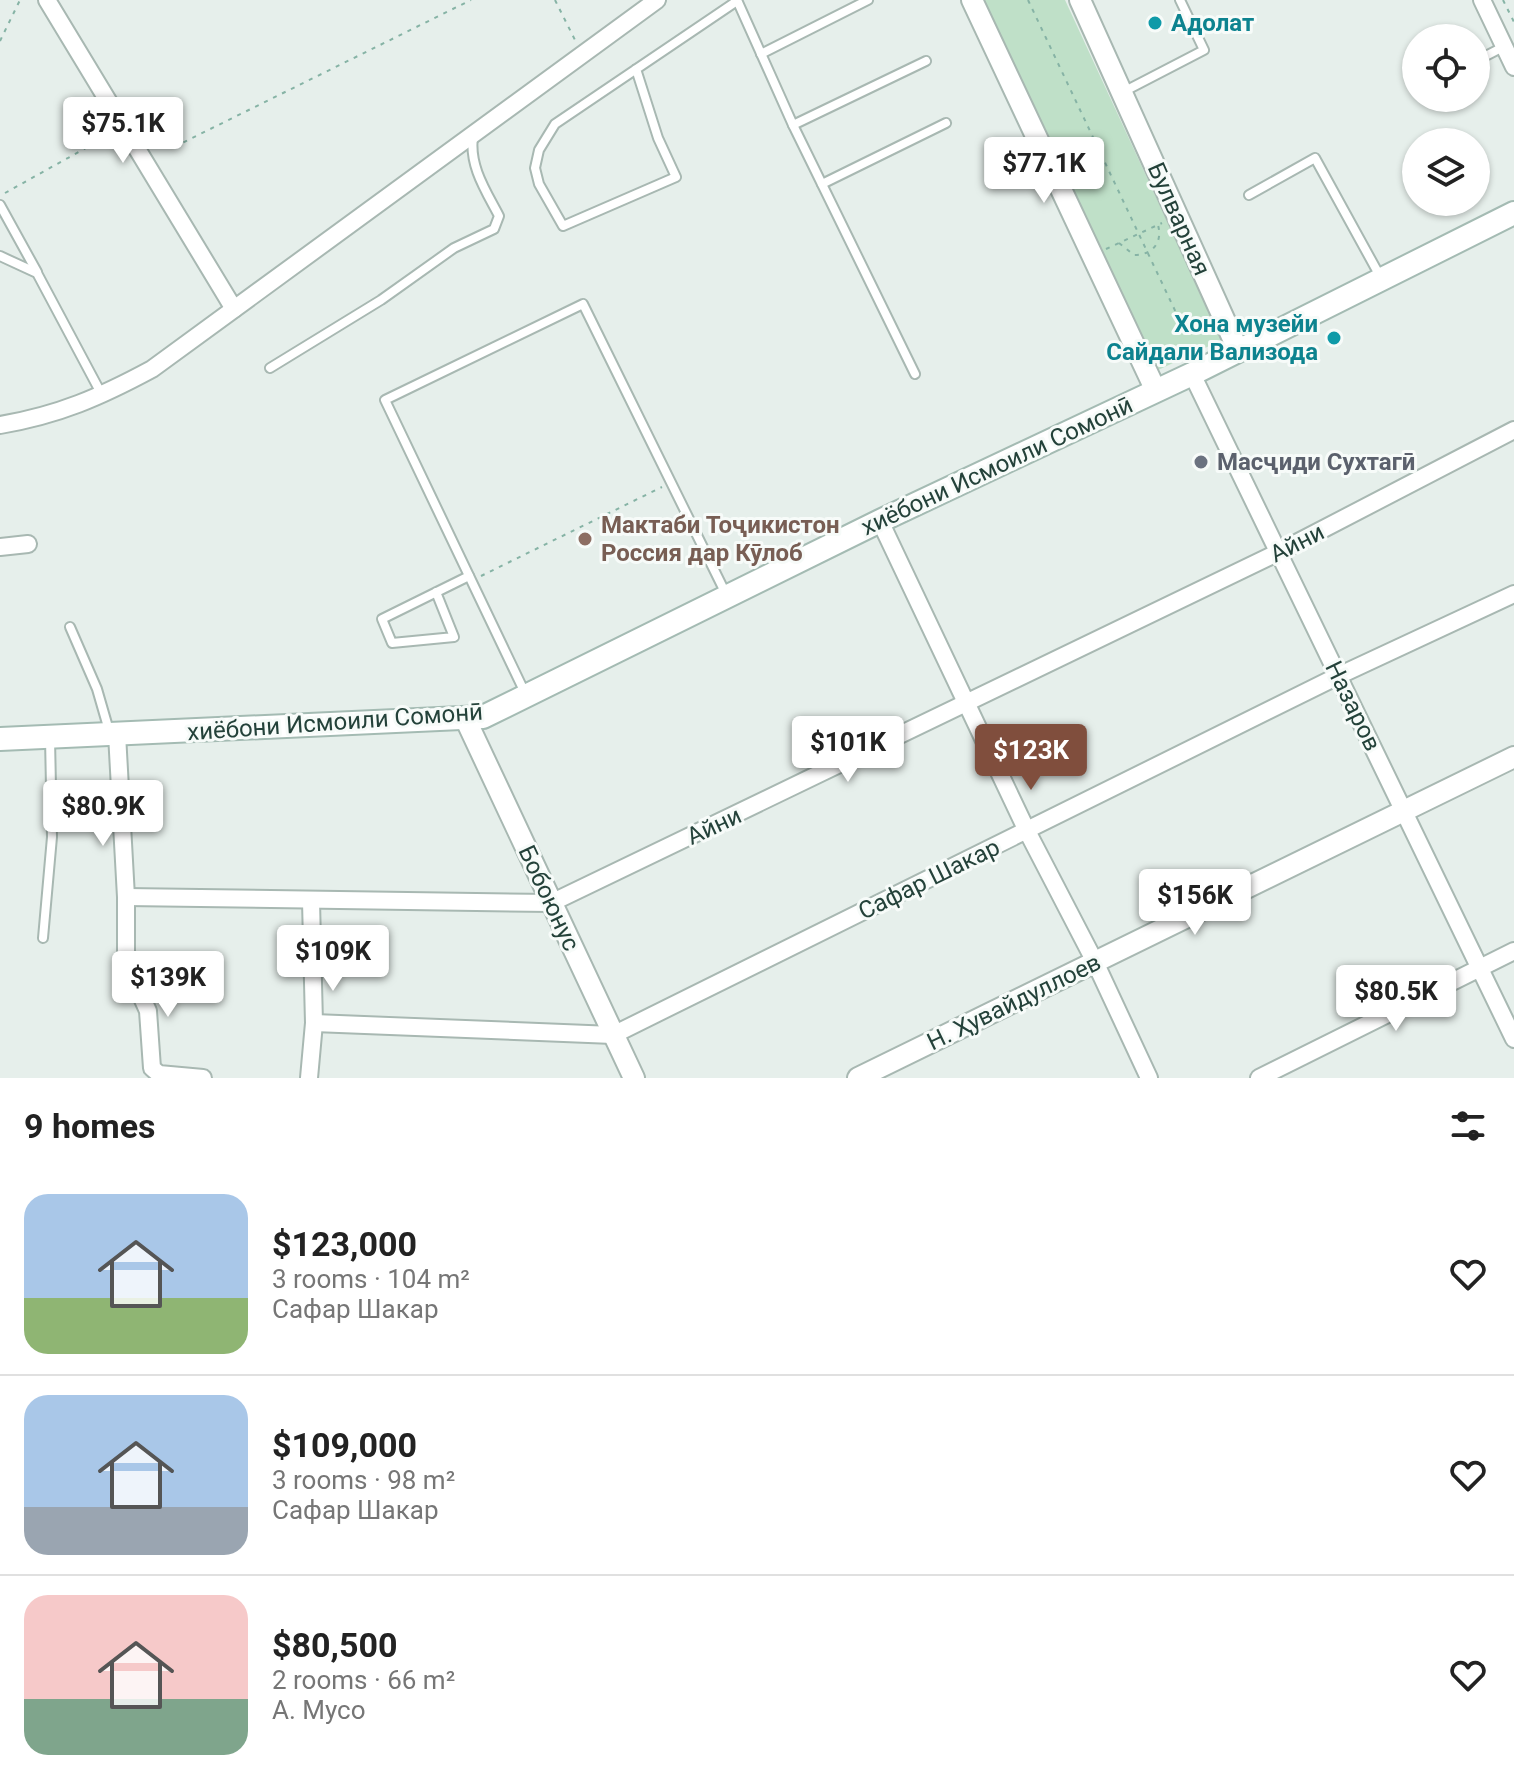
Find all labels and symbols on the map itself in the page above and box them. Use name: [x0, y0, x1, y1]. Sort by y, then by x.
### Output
place label: Адолат: [1171, 9, 1254, 37]
marker: Адолат: [1146, 14, 1164, 32]
pin: $75.1K: [58, 97, 188, 165]
pin: $77.1K: [979, 137, 1109, 205]
street label: Булварная: [1142, 158, 1216, 280]
place label: Хона музейи Сайдали Вализода: [1106, 310, 1318, 366]
marker: Хона музейи Сайдали Вализода: [1325, 329, 1343, 347]
street label: хиёбони Исмоили Сомонӣ: [857, 391, 1137, 541]
place label: Масҷиди Сухтагӣ: [1217, 448, 1415, 476]
marker: Масҷиди Сухтагӣ: [1192, 453, 1210, 471]
place label: Мактаби Тоҷикистон Россия дар Кӯлоб: [601, 511, 840, 567]
street label: Айни: [1265, 518, 1329, 568]
marker: Мактаби Тоҷикистон Россия дар Кӯлоб: [576, 530, 594, 548]
street label: Назаров: [1319, 657, 1387, 755]
street label: хиёбони Исмоили Сомонӣ: [186, 698, 484, 746]
pin: $101K: [792, 716, 904, 784]
pin: $123K: [975, 724, 1087, 792]
pin: $80.9K: [38, 780, 168, 848]
street label: Айни: [682, 801, 746, 851]
street label: Сафар Шакар: [854, 833, 1004, 925]
street label: Бобоюнус: [512, 841, 586, 955]
pin: $156K: [1139, 869, 1251, 937]
pin: $109K: [277, 925, 389, 993]
street label: Н. Ҳувайдуллоев: [923, 948, 1105, 1056]
pin: $139K: [112, 951, 224, 1019]
pin: $80.5K: [1331, 965, 1461, 1033]

